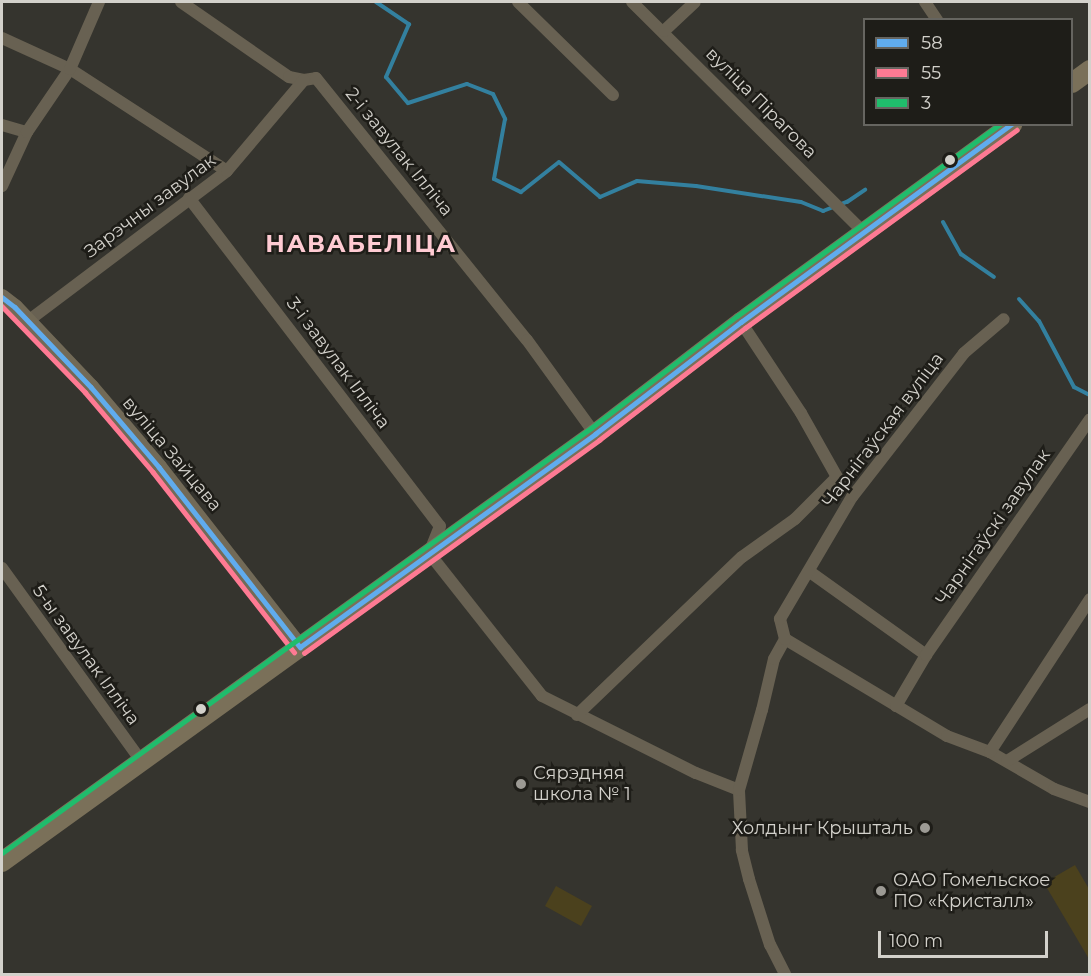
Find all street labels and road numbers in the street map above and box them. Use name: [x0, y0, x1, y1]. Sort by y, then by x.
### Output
street label: вуліца Пірагова: [701, 43, 821, 163]
street label: 2-і завулак Ілліча: [341, 83, 457, 221]
street label: Зарэчны завулак: [80, 150, 220, 262]
street label: 3-і завулак Ілліча: [282, 293, 394, 433]
street label: Чарнігаўская вуліца: [818, 349, 948, 511]
street label: вуліца Зайцава: [118, 392, 226, 516]
street label: Чарнігаўскі завулак: [931, 445, 1055, 609]
street label: 5-ы завулак Ілліча: [28, 581, 144, 729]

